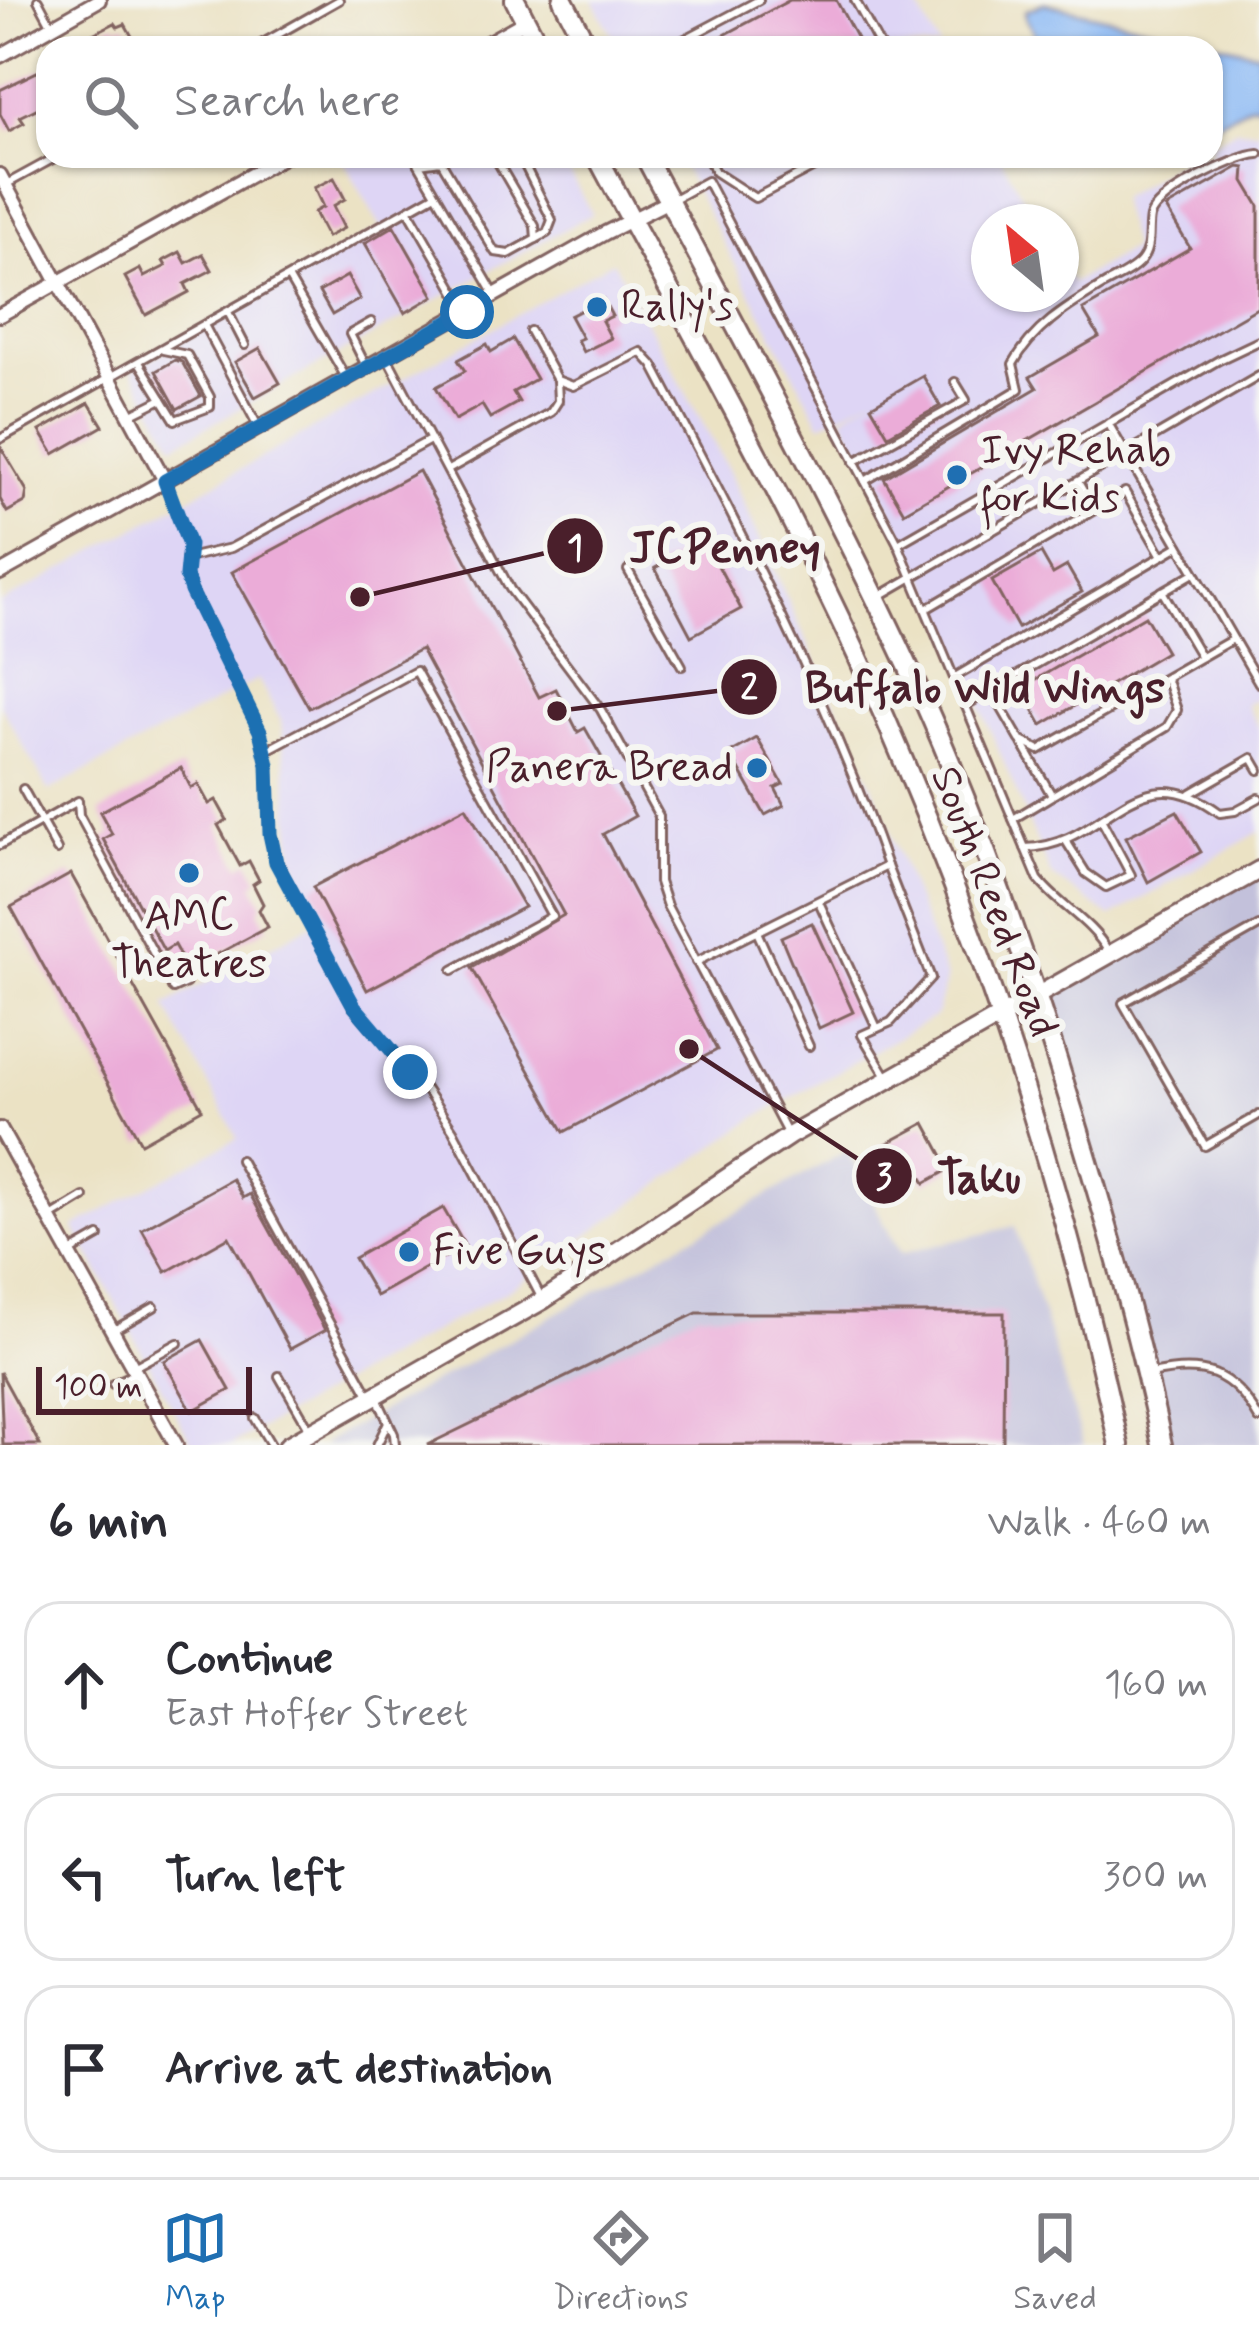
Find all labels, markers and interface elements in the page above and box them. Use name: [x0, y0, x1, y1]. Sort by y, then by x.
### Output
search box: [36, 36, 1223, 168]
icon: search: [78, 69, 144, 135]
text: Search here: [174, 73, 401, 132]
north arrow: [971, 204, 1079, 312]
place label: Rally's: [621, 280, 733, 335]
route start: [440, 285, 494, 339]
marker: Rally's: [584, 294, 610, 320]
place label: Ivy Rehab for Kids: [981, 424, 1171, 530]
marker: Ivy Rehab for Kids: [944, 462, 970, 488]
callout: JCPenney: [545, 505, 845, 586]
text: JCPenney: [629, 520, 821, 579]
text: 1: [567, 526, 583, 573]
callout: Buffalo Wild Wings: [719, 646, 1191, 727]
text: Buffalo Wild Wings: [805, 660, 1165, 719]
text: 2: [740, 666, 758, 713]
place label: Panera Bread: [486, 741, 733, 796]
marker: Panera Bread: [744, 755, 770, 781]
street label: South Reed Road: [916, 759, 1070, 1045]
marker: AMC Theatres: [176, 860, 202, 886]
place label: AMC Theatres: [111, 890, 267, 993]
route end: [383, 1045, 437, 1099]
callout: Taku: [854, 1135, 1045, 1216]
text: Taku: [937, 1150, 1021, 1209]
text: 3: [876, 1155, 893, 1202]
place label: Five Guys: [433, 1225, 606, 1280]
marker: Five Guys: [396, 1239, 422, 1265]
scale bar: [36, 1361, 252, 1414]
text: 100 m: [54, 1366, 143, 1410]
text: 6 min: [48, 1490, 169, 1556]
text: Walk · 460 m: [987, 1498, 1211, 1549]
text: Continue: [165, 1630, 333, 1689]
icon: ahead: [51, 1652, 117, 1718]
text: 160 m: [1104, 1660, 1208, 1711]
text: East Hoffer Street: [165, 1689, 468, 1740]
icon: left: [51, 1844, 117, 1910]
text: Turn left: [165, 1848, 345, 1907]
text: 300 m: [1103, 1852, 1208, 1903]
icon: arrive: [51, 2036, 117, 2102]
text: Arrive at destination: [165, 2040, 553, 2099]
tab: Map: [162, 2205, 228, 2321]
tab: Directions: [553, 2205, 689, 2321]
tab: Saved: [1013, 2205, 1097, 2321]

